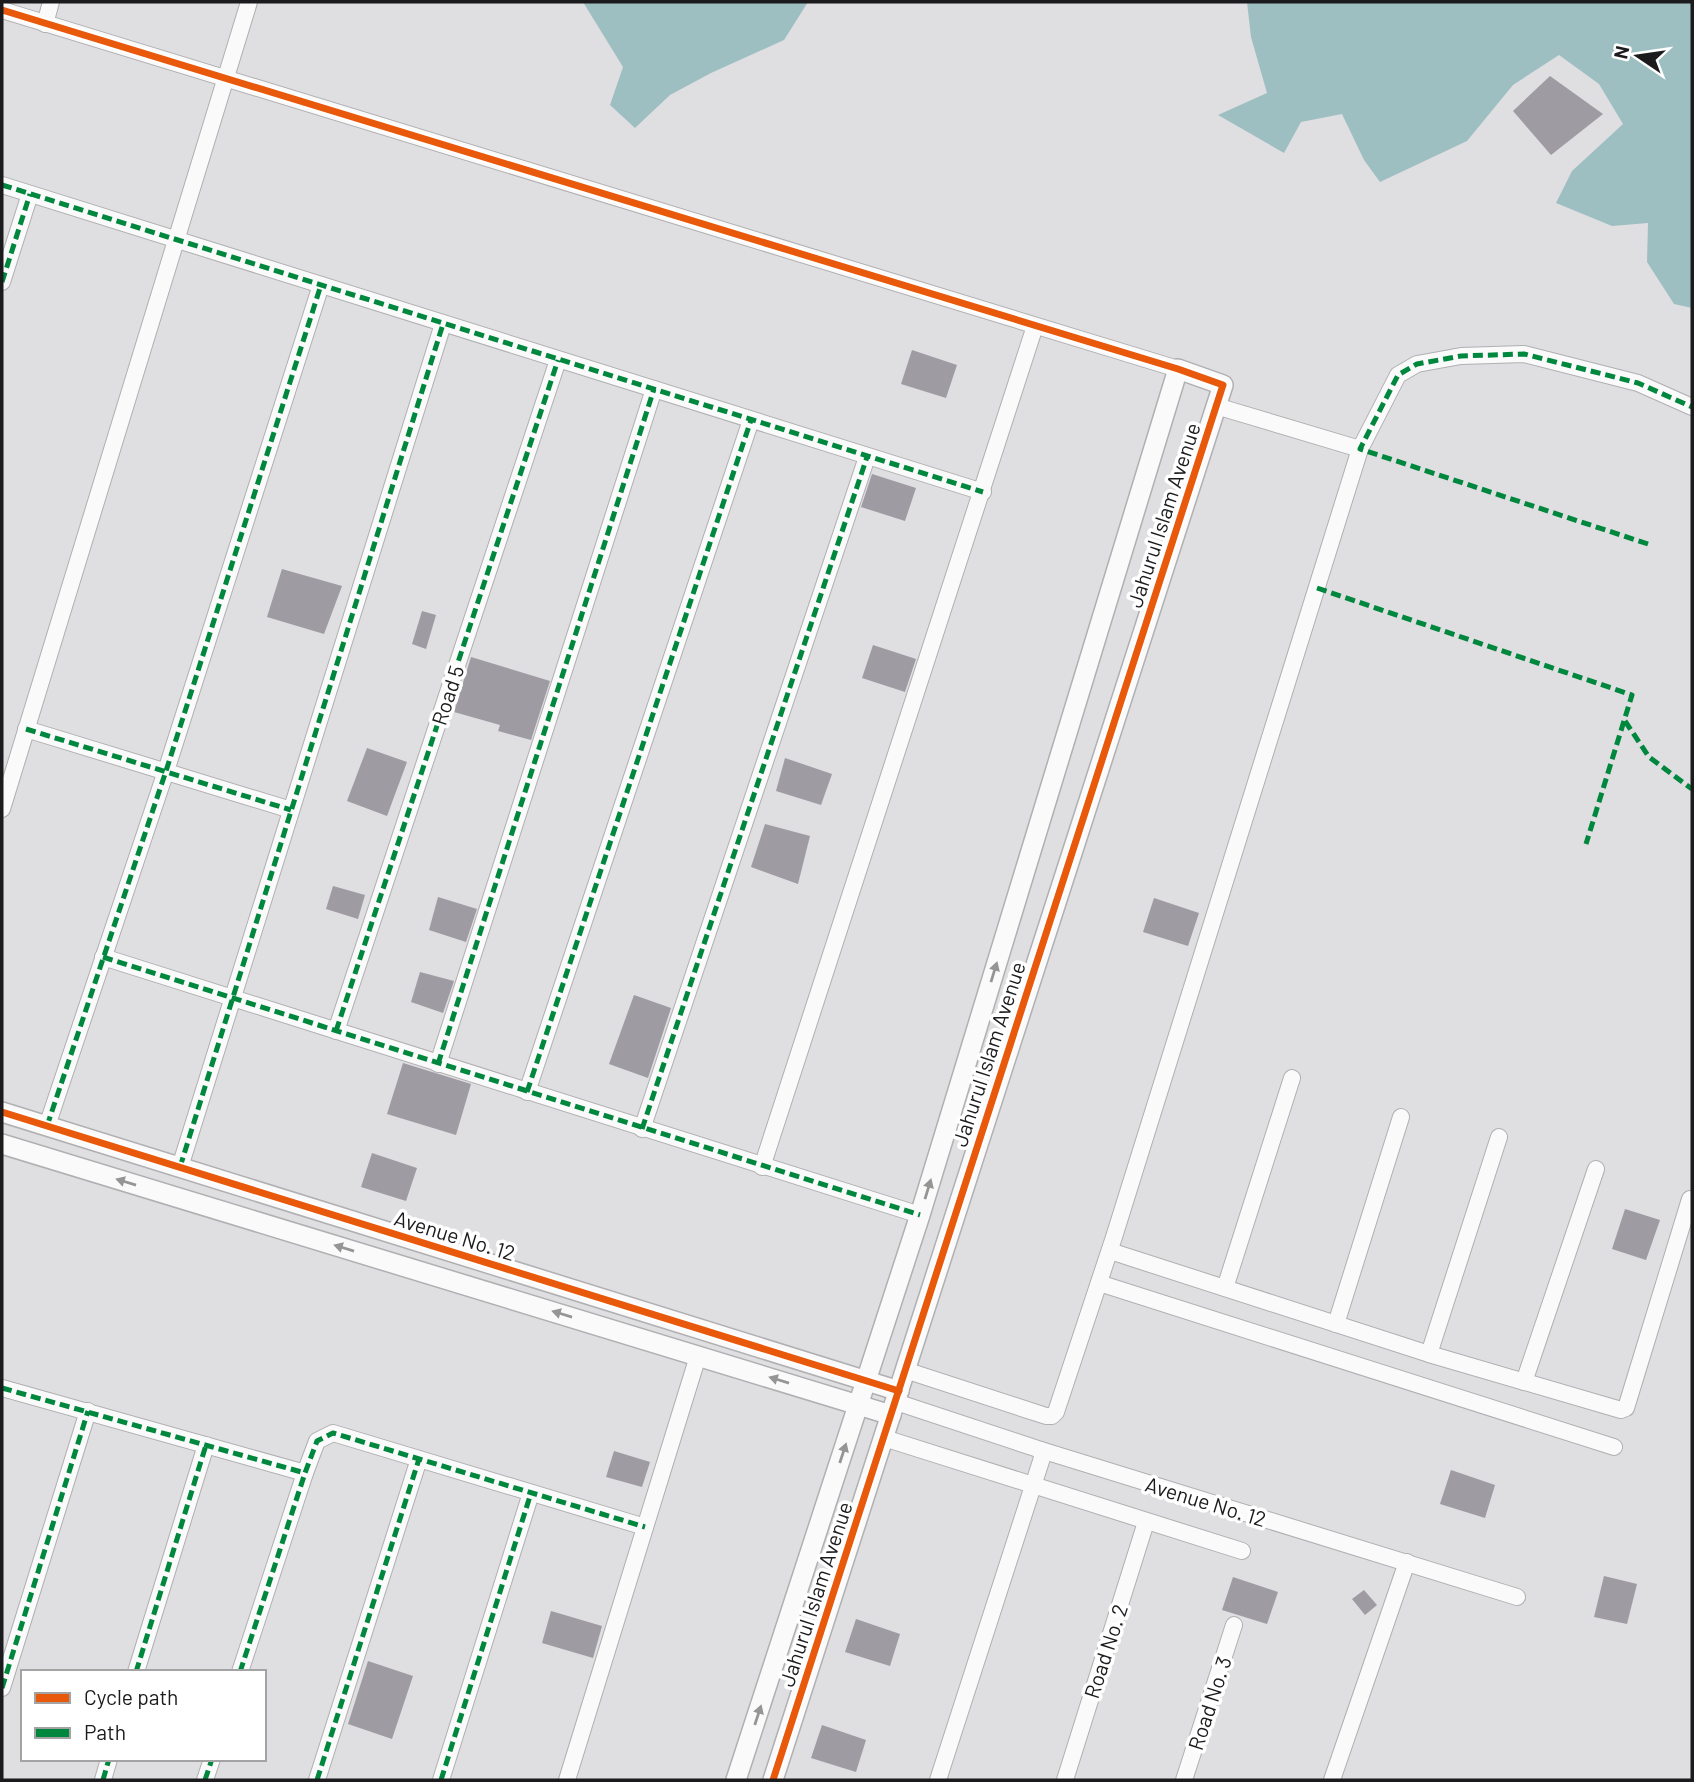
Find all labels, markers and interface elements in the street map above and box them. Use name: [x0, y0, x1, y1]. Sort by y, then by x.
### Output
north arrow: [1603, 21, 1673, 91]
text: N: [1608, 43, 1634, 61]
street label: Jahurul Islam Avenue: [1121, 419, 1205, 611]
street label: Road 5: [426, 662, 468, 728]
street label: Jahurul Islam Avenue: [946, 958, 1030, 1150]
one-way arrow: [989, 961, 999, 982]
one-way arrow: [116, 1176, 137, 1187]
one-way arrow: [923, 1178, 933, 1199]
street label: Avenue No. 12: [392, 1205, 518, 1265]
one-way arrow: [333, 1243, 354, 1253]
one-way arrow: [551, 1309, 572, 1319]
one-way arrow: [769, 1375, 790, 1385]
one-way arrow: [839, 1442, 849, 1463]
street label: Avenue No. 12: [1143, 1471, 1269, 1531]
street label: Jahurul Islam Avenue: [773, 1498, 857, 1690]
street label: Road No. 2: [1078, 1601, 1132, 1701]
street label: Road No. 3: [1182, 1653, 1236, 1753]
legend: [21, 1670, 266, 1761]
text: Cycle path: [84, 1684, 178, 1709]
one-way arrow: [753, 1705, 764, 1726]
text: Path: [84, 1719, 126, 1744]

